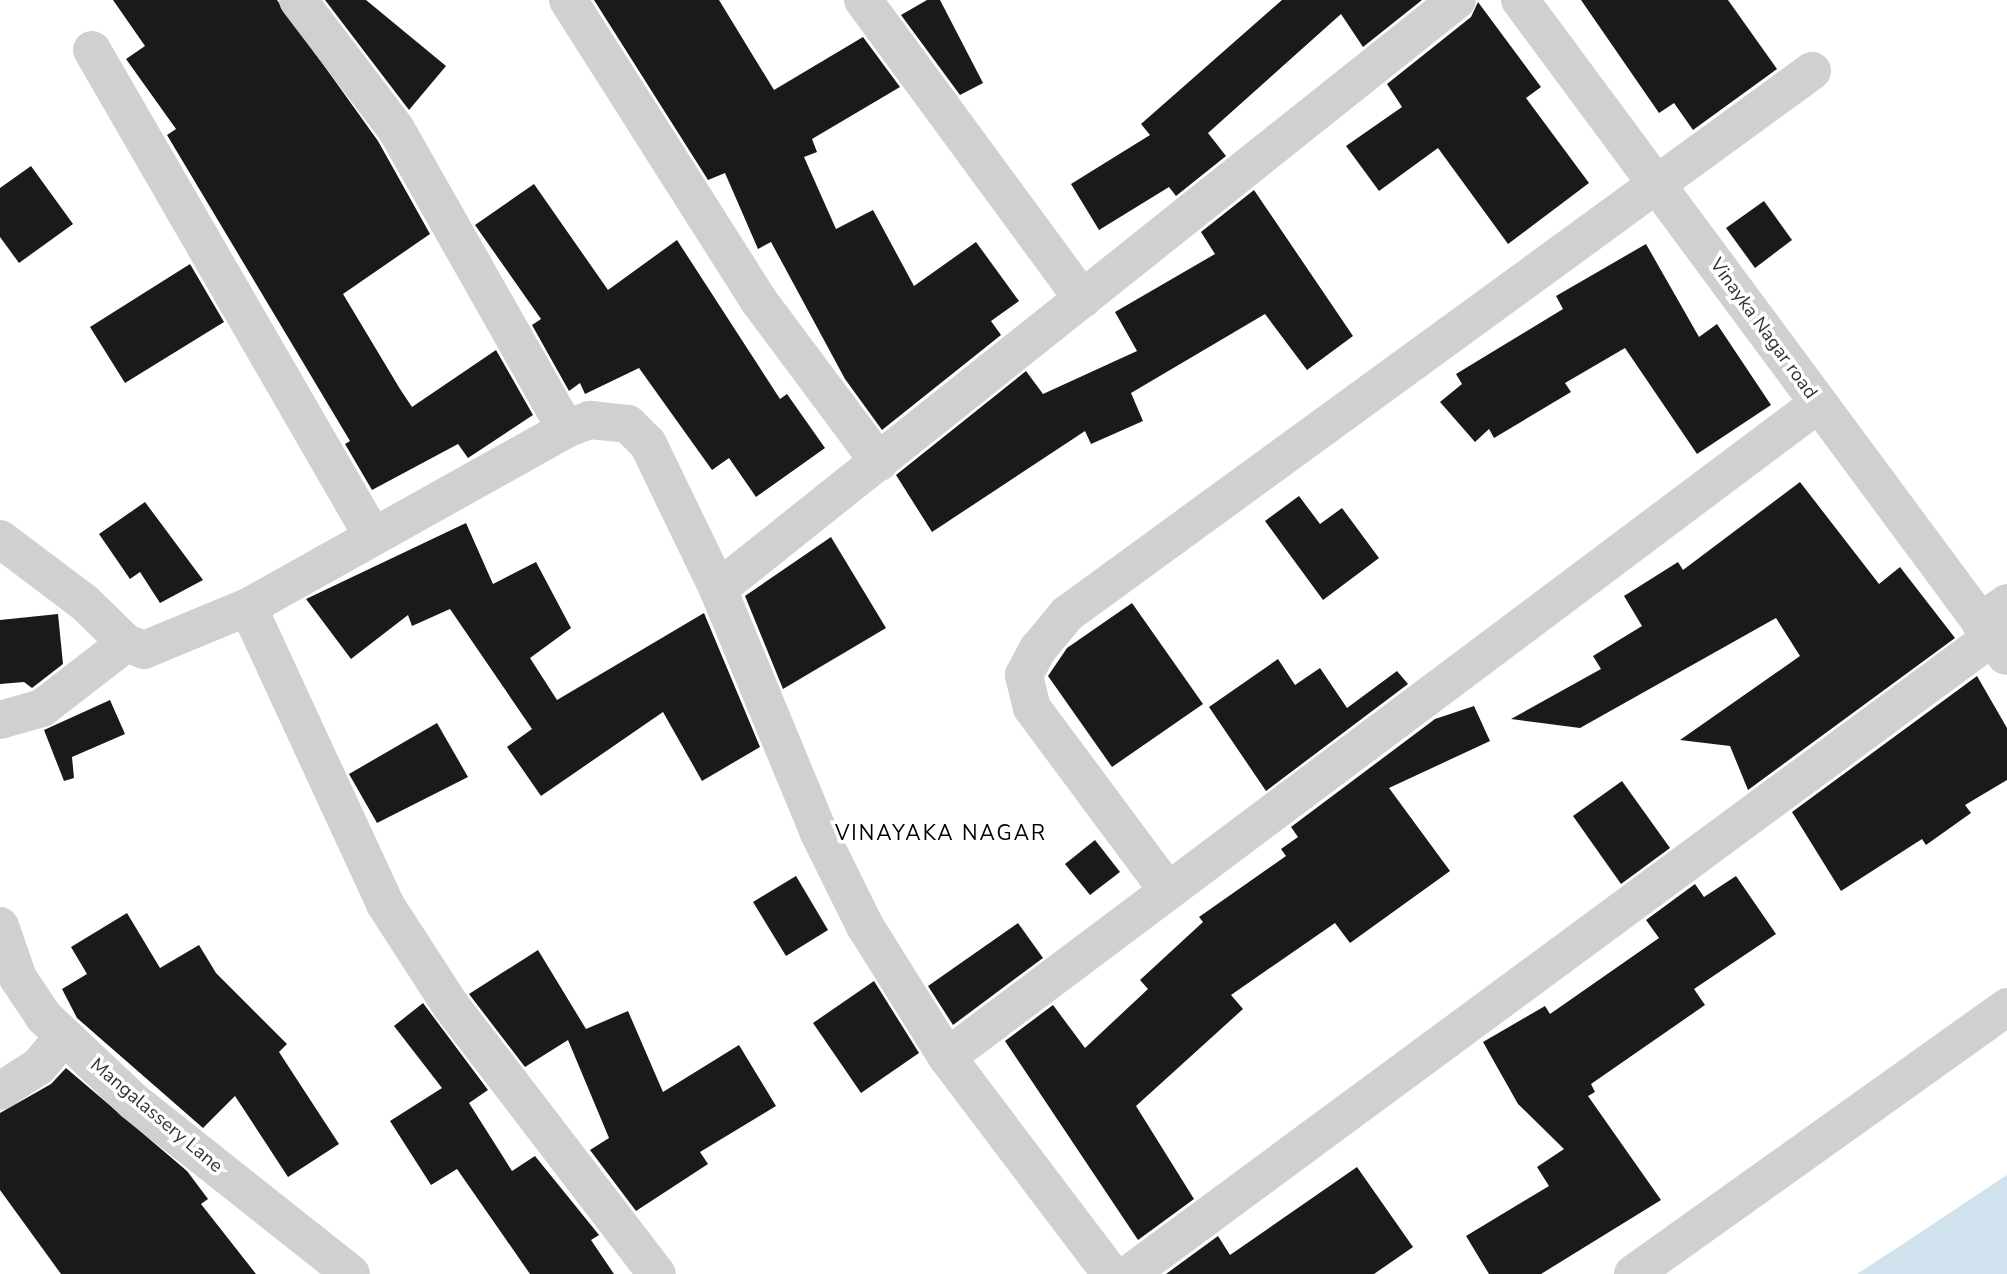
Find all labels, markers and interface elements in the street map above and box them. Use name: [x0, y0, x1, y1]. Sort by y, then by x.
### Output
street label: Vinayka Nagar road: [1704, 254, 1822, 404]
district label: VINAYAKA NAGAR: [837, 820, 1045, 846]
street label: Mangalassery Lane: [85, 1054, 227, 1178]

